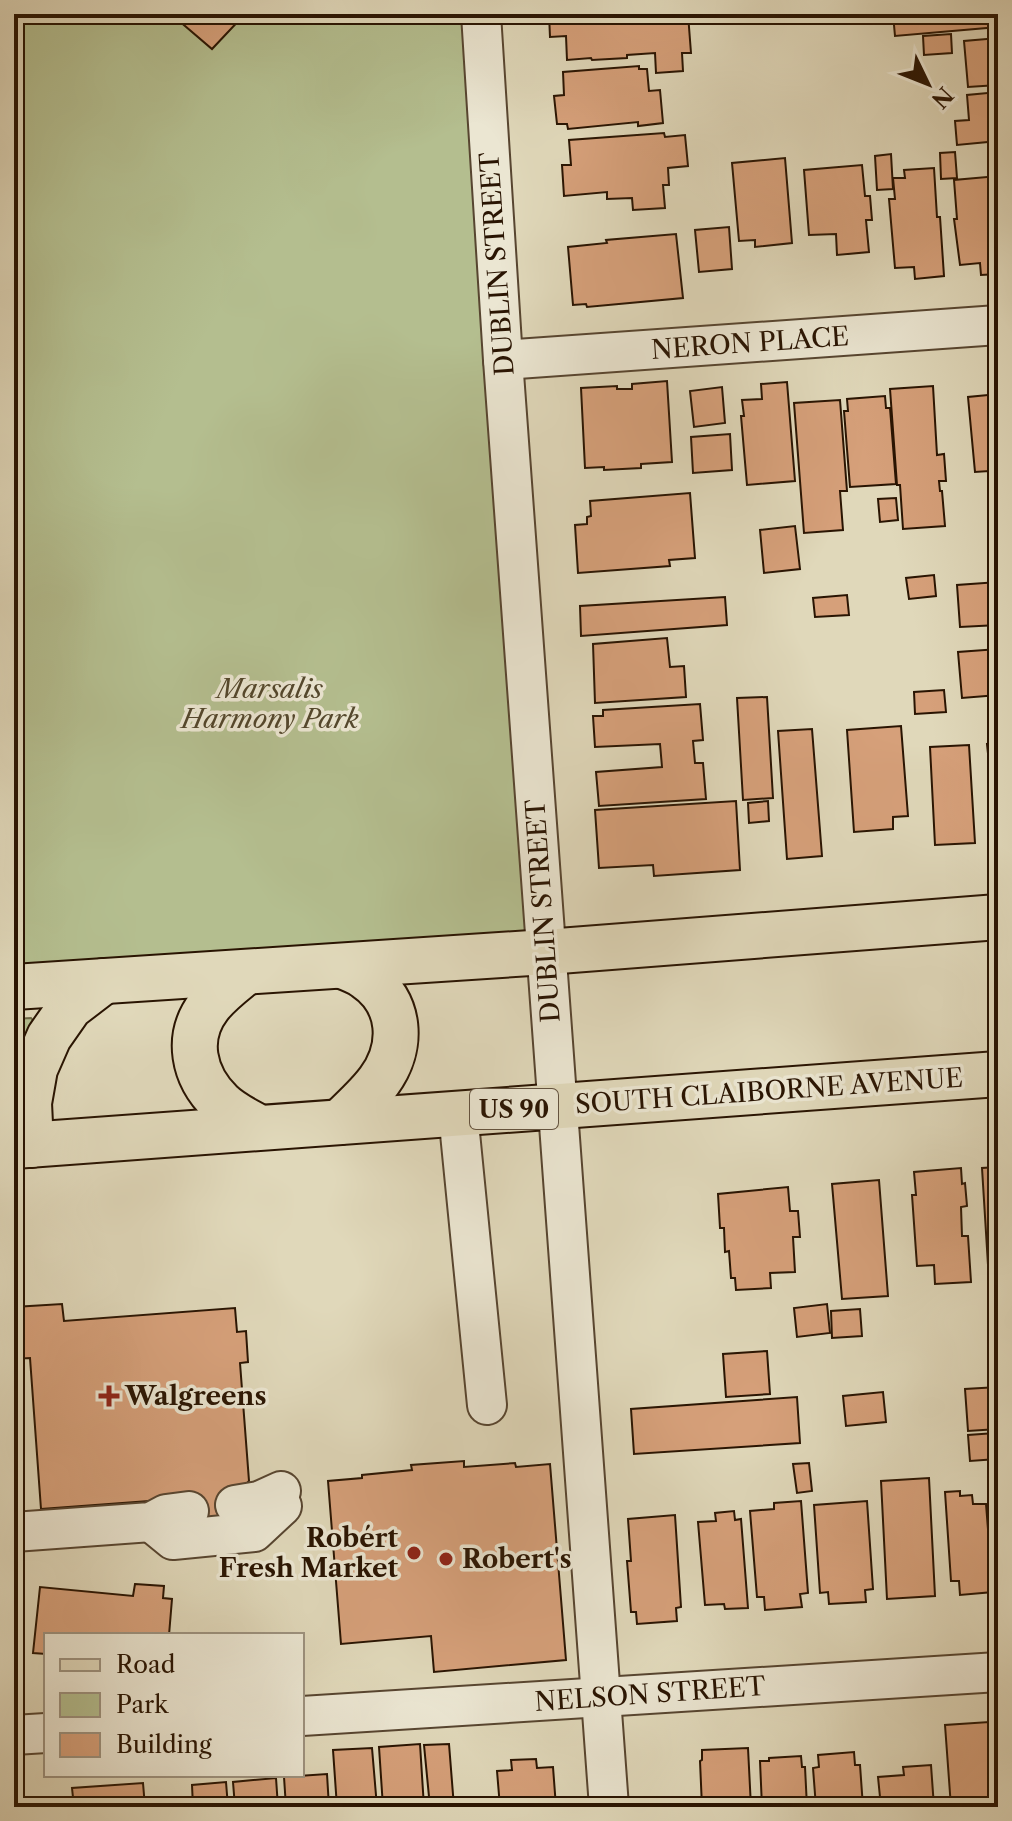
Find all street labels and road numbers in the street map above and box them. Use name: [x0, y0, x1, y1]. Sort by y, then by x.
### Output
street label: DUBLIN STREET: [473, 151, 521, 377]
street label: NERON PLACE: [650, 320, 850, 366]
street label: DUBLIN STREET: [519, 798, 567, 1024]
street label: SOUTH CLAIBORNE AVENUE: [574, 1061, 964, 1121]
road number: US 90: [470, 1089, 558, 1129]
street label: NELSON STREET: [534, 1670, 767, 1718]

